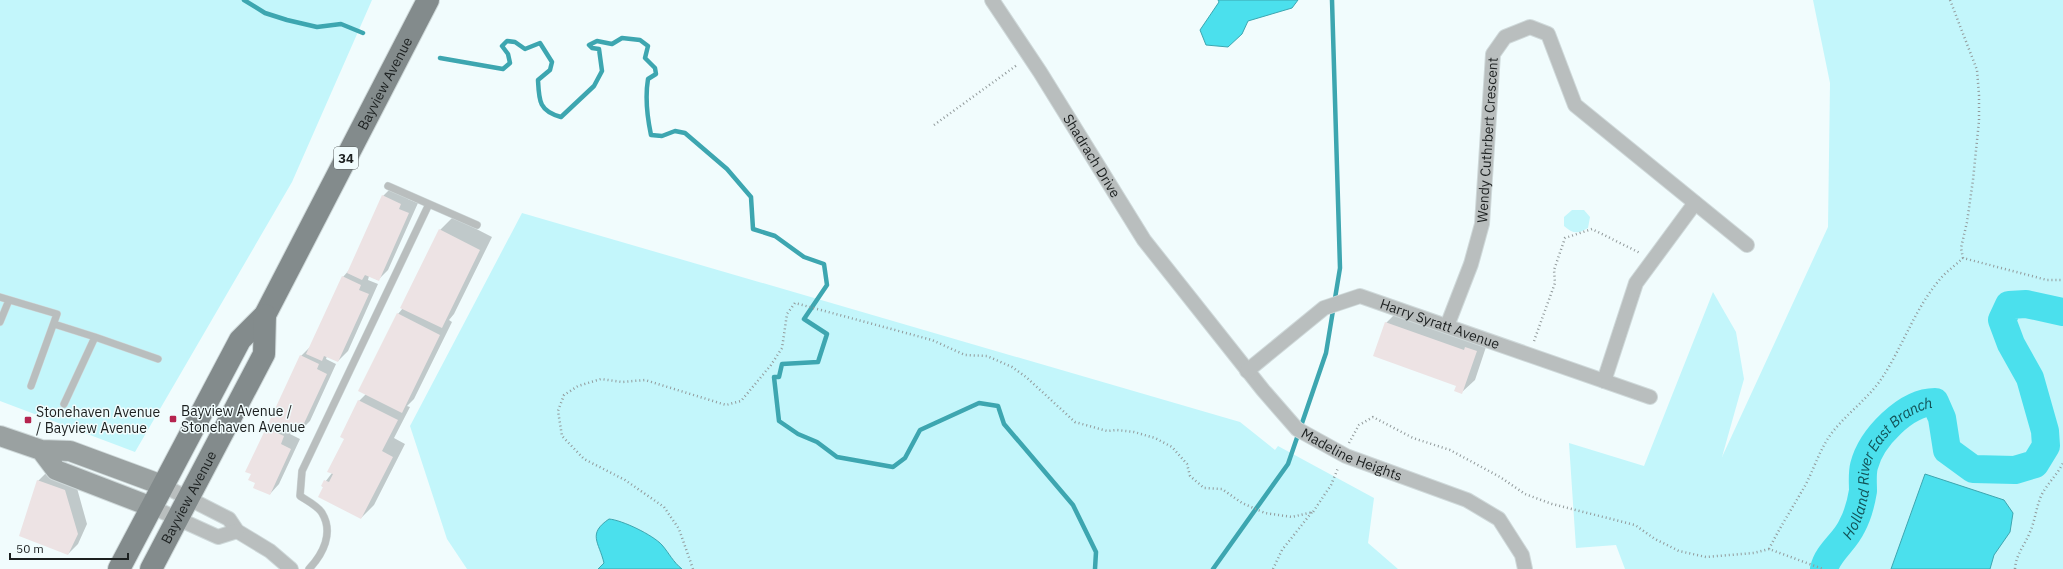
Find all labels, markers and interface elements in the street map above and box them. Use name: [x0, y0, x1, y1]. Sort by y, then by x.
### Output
street label: Bayview Avenue: [353, 34, 416, 133]
street label: Wendy Cuthrbert Crescent: [1473, 57, 1502, 224]
street label: Shadrach Drive: [1059, 111, 1125, 201]
road number: 34: [334, 147, 358, 169]
street label: Harry Syratt Avenue: [1378, 295, 1502, 353]
water label: Holland River East Branch: [1837, 393, 1934, 543]
place label: Bayview Avenue / Stonehaven Avenue: [181, 402, 306, 436]
place label: Stonehaven Avenue / Bayview Avenue: [36, 403, 161, 437]
marker: Bayview Avenue / Stonehaven Avenue: [168, 414, 178, 424]
marker: Stonehaven Avenue / Bayview Avenue: [23, 415, 33, 425]
street label: Madeline Heights: [1298, 424, 1405, 485]
street label: Bayview Avenue: [157, 448, 221, 547]
scale bar: [10, 535, 128, 561]
text: 50 m: [16, 541, 44, 556]

